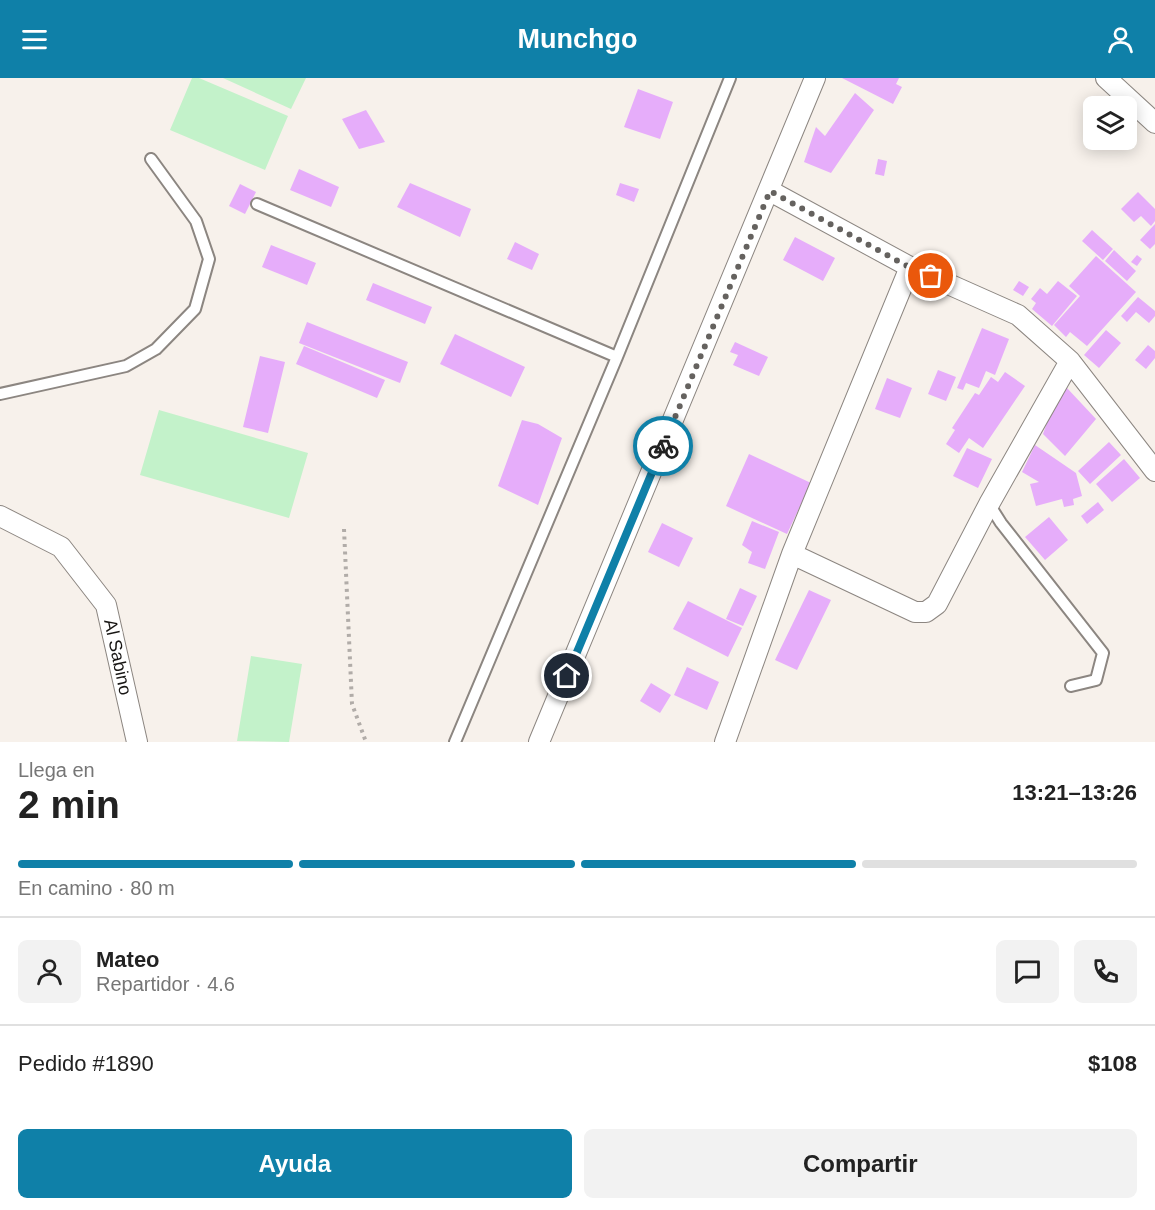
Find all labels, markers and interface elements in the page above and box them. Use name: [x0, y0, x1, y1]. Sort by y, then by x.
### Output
icon: menu: [18, 23, 51, 56]
icon: person: [1104, 23, 1137, 56]
text: Munchgo: [518, 24, 637, 54]
map controls: [1083, 96, 1137, 150]
button: layers: [1083, 96, 1137, 150]
pin: [905, 250, 956, 301]
icon: bag: [914, 259, 947, 292]
courier: [633, 416, 693, 476]
icon: bike: [647, 430, 680, 463]
street label: Al Sabino: [100, 617, 136, 697]
pin: [541, 650, 592, 701]
icon: home: [550, 659, 583, 692]
text: Llega en: [18, 759, 95, 781]
text: 13:21–13:26: [1012, 780, 1137, 805]
text: 2 min: [18, 783, 120, 826]
text: En camino · 80 m: [18, 877, 175, 899]
button: person: [18, 940, 81, 1003]
button: chat: [996, 940, 1059, 1003]
button: phone: [1074, 940, 1137, 1003]
text: Mateo: [96, 947, 160, 972]
text: Repartidor · 4.6: [96, 973, 235, 995]
text: Pedido #1890: [18, 1051, 154, 1076]
text: $108: [1088, 1051, 1137, 1076]
button: Ayuda: [18, 1129, 572, 1198]
button: Compartir: [584, 1129, 1137, 1198]

